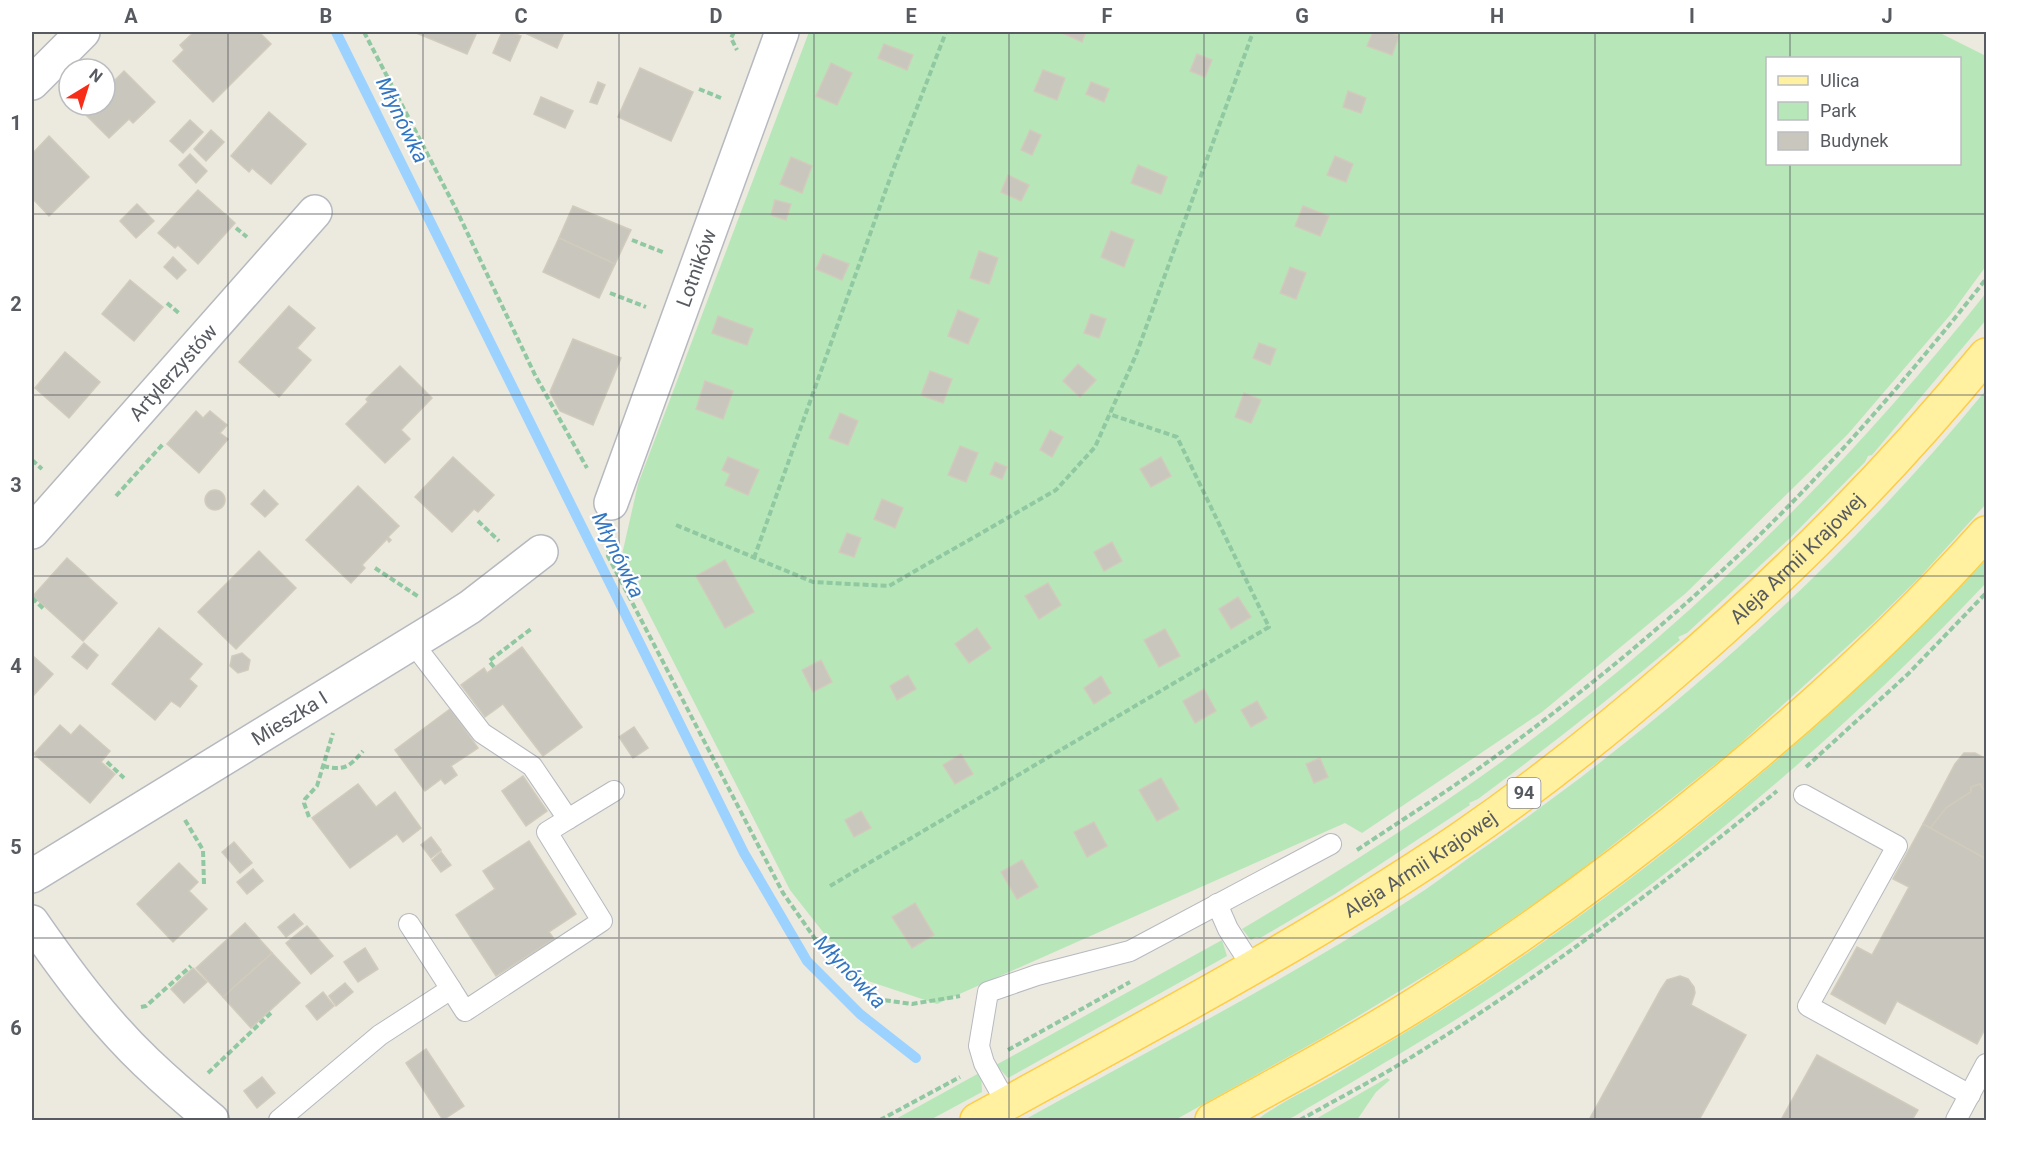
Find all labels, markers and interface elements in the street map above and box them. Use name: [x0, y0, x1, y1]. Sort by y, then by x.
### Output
text: A: [124, 4, 138, 28]
text: B: [320, 4, 332, 28]
text: C: [514, 4, 528, 28]
text: D: [710, 4, 723, 28]
text: E: [905, 4, 917, 28]
text: F: [1102, 4, 1113, 28]
text: G: [1295, 4, 1309, 28]
text: H: [1490, 4, 1504, 28]
text: I: [1689, 4, 1695, 28]
text: J: [1881, 4, 1893, 28]
north arrow: [57, 57, 117, 117]
legend: [1766, 57, 1961, 165]
text: N: [86, 65, 106, 87]
text: Ulica: [1820, 70, 1860, 91]
water label: Młynówka: [371, 73, 433, 167]
text: Park: [1820, 100, 1857, 121]
text: 1: [10, 111, 22, 135]
text: Budynek: [1820, 130, 1889, 151]
street label: Lotników: [671, 226, 721, 310]
text: 2: [10, 292, 22, 316]
street label: Artylerzystów: [124, 319, 222, 426]
text: 3: [10, 473, 22, 497]
street label: Aleja Armii Krajowej: [1725, 488, 1869, 629]
water label: Młynówka: [587, 508, 649, 602]
text: 4: [10, 654, 22, 678]
street label: Mieszka I: [247, 686, 332, 751]
road number: 94: [1508, 778, 1540, 808]
street label: Aleja Armii Krajowej: [1339, 805, 1501, 923]
text: 5: [10, 835, 22, 859]
water label: Młynówka: [809, 930, 891, 1014]
text: 6: [10, 1016, 22, 1040]

